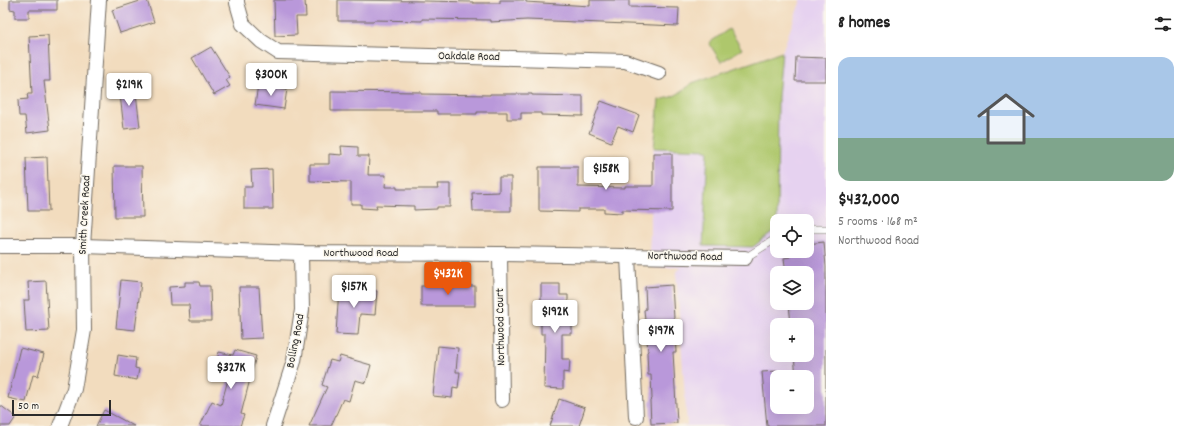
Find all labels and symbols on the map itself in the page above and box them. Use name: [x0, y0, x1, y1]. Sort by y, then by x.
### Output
street label: Oakdale Road: [438, 48, 500, 66]
pin: $300K: [243, 63, 299, 97]
pin: $219K: [101, 73, 157, 107]
pin: $158K: [578, 157, 634, 191]
street label: Smith Creek Road: [74, 175, 96, 255]
street label: Northwood Road: [324, 245, 398, 262]
street label: Northwood Road: [647, 248, 723, 266]
pin: $432K: [420, 262, 476, 296]
pin: $157K: [326, 275, 382, 309]
street label: Northwood Court: [492, 287, 510, 366]
pin: $192K: [527, 300, 583, 334]
street label: Bolling Road: [282, 312, 310, 370]
pin: $197K: [633, 319, 689, 353]
pin: $327K: [203, 356, 259, 390]
scale bar: [12, 398, 111, 417]

